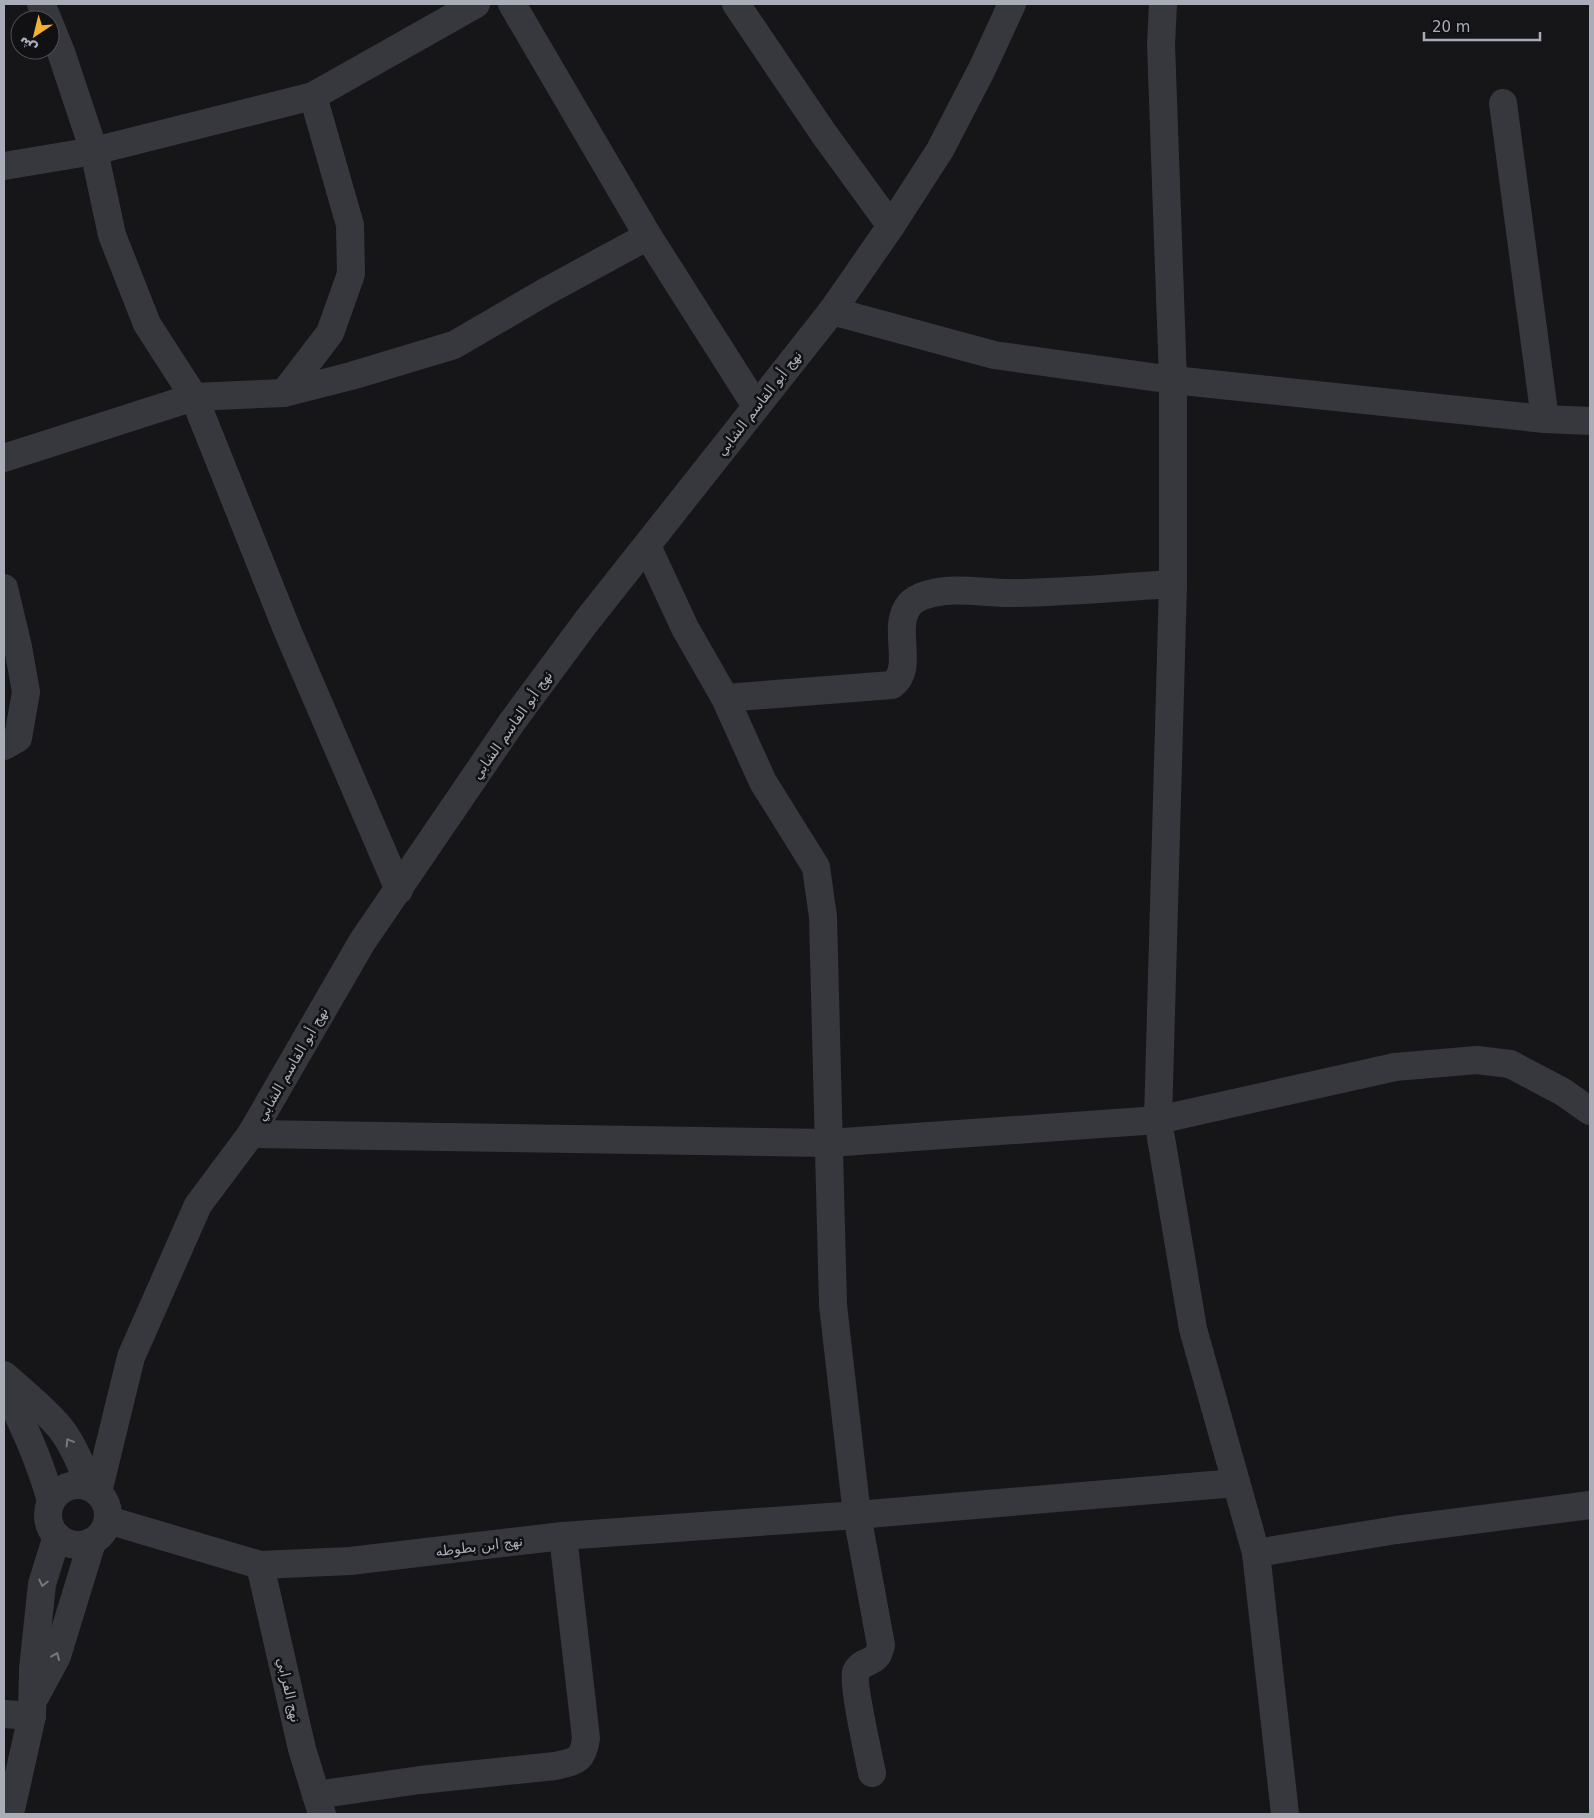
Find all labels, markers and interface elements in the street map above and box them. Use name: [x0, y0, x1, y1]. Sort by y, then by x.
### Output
north arrow: [10, 10, 60, 60]
scale bar: [1424, 10, 1540, 42]
text: 20 m: [1432, 18, 1470, 36]
text: ش: [15, 34, 40, 58]
street label: نهج أبو القاسم الشابي: [712, 347, 806, 459]
street label: نهج أبو القاسم الشابي: [468, 667, 556, 783]
street label: نهج أبو القاسم الشابي: [252, 1004, 332, 1124]
one-way arrow: [65, 1438, 75, 1447]
street label: نهج ابن بطوطه: [434, 1533, 524, 1560]
one-way arrow: [39, 1578, 49, 1587]
one-way arrow: [50, 1652, 61, 1661]
street label: نهج الفرابي: [273, 1656, 304, 1724]

